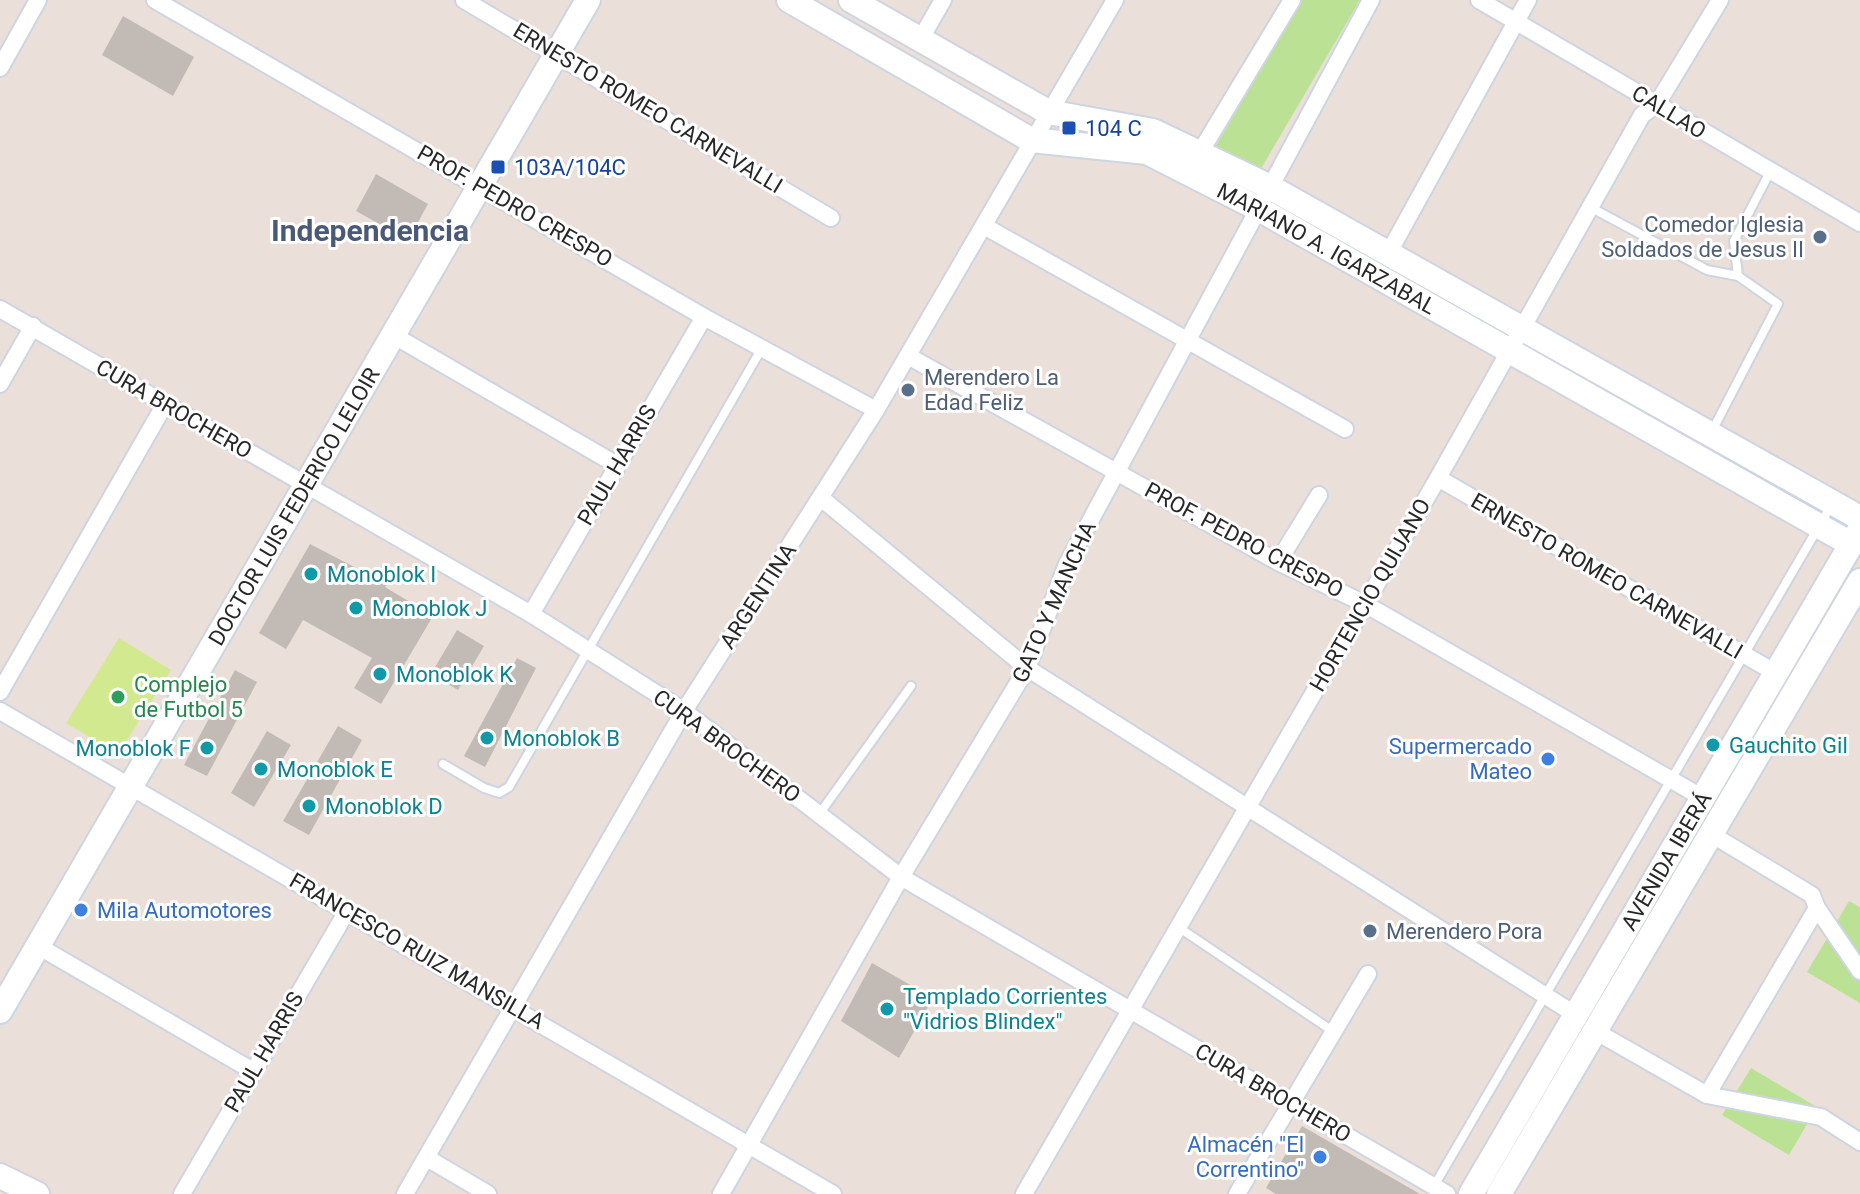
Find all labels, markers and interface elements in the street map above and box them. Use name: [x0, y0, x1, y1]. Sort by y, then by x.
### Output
street label: ERNESTO ROMEO CARNEVALLI: [509, 18, 787, 198]
street label: CALLAO: [1627, 80, 1711, 144]
place label: 104 C: [1085, 116, 1142, 141]
marker: 104 C: [1060, 119, 1078, 137]
street label: PROF. PEDRO CRESPO: [413, 140, 617, 272]
place label: 103A/104C: [514, 155, 626, 180]
marker: 103A/104C: [489, 158, 507, 176]
street label: MARIANO A. IGARZABAL: [1213, 177, 1440, 319]
place label: Comedor Iglesia Soldados de Jesus II: [1601, 212, 1804, 262]
district label: Independencia: [271, 213, 469, 248]
marker: Comedor Iglesia Soldados de Jesus II: [1811, 228, 1829, 246]
street label: CURA BROCHERO: [92, 354, 256, 464]
street label: DOCTOR LUIS FEDERICO LELOIR: [203, 362, 384, 649]
place label: Merendero La Edad Feliz: [924, 365, 1059, 415]
marker: Merendero La Edad Feliz: [899, 381, 917, 399]
street label: PAUL HARRIS: [573, 400, 661, 530]
street label: PROF. PEDRO CRESPO: [1141, 477, 1347, 603]
street label: ERNESTO ROMEO CARNEVALLI: [1467, 488, 1747, 664]
street label: HORTENCIO QUIJANO: [1305, 494, 1435, 696]
street label: GATO Y MANCHA: [1007, 517, 1101, 687]
street label: ARGENTINA: [715, 538, 802, 653]
place label: Monoblok I: [327, 562, 436, 587]
marker: Monoblok I: [302, 565, 320, 583]
place label: Monoblok J: [372, 596, 487, 621]
marker: Monoblok J: [347, 599, 365, 617]
place label: Monoblok K: [396, 662, 513, 687]
marker: Monoblok K: [371, 665, 389, 683]
place label: Complejo de Futbol 5: [134, 672, 243, 722]
street label: CURA BROCHERO: [649, 684, 805, 808]
marker: Complejo de Futbol 5: [109, 688, 127, 706]
place label: Monoblok B: [503, 726, 620, 751]
marker: Monoblok B: [478, 729, 496, 747]
place label: Gauchito Gil: [1729, 733, 1848, 758]
place label: Supermercado Mateo: [1389, 734, 1532, 784]
place label: Monoblok F: [76, 736, 191, 761]
marker: Gauchito Gil: [1704, 736, 1722, 754]
marker: Monoblok F: [198, 739, 216, 757]
marker: Supermercado Mateo: [1539, 750, 1557, 768]
place label: Monoblok E: [277, 757, 393, 782]
marker: Monoblok E: [252, 760, 270, 778]
street label: AVENIDA IBERÁ: [1616, 787, 1716, 934]
place label: Monoblok D: [325, 794, 443, 819]
marker: Monoblok D: [300, 797, 318, 815]
street label: FRANCESCO RUIZ MANSILLA: [285, 868, 549, 1035]
place label: Mila Automotores: [97, 898, 272, 923]
marker: Mila Automotores: [72, 901, 90, 919]
place label: Merendero Pora: [1386, 919, 1543, 944]
marker: Merendero Pora: [1361, 922, 1379, 940]
place label: Templado Corrientes "Vidrios Blindex": [903, 984, 1107, 1034]
street label: PAUL HARRIS: [220, 987, 308, 1117]
marker: Templado Corrientes "Vidrios Blindex": [878, 1000, 896, 1018]
street label: CURA BROCHERO: [1191, 1038, 1355, 1148]
place label: Almacén "El Correntino": [1187, 1132, 1304, 1182]
marker: Almacén "El Correntino": [1311, 1148, 1329, 1166]

